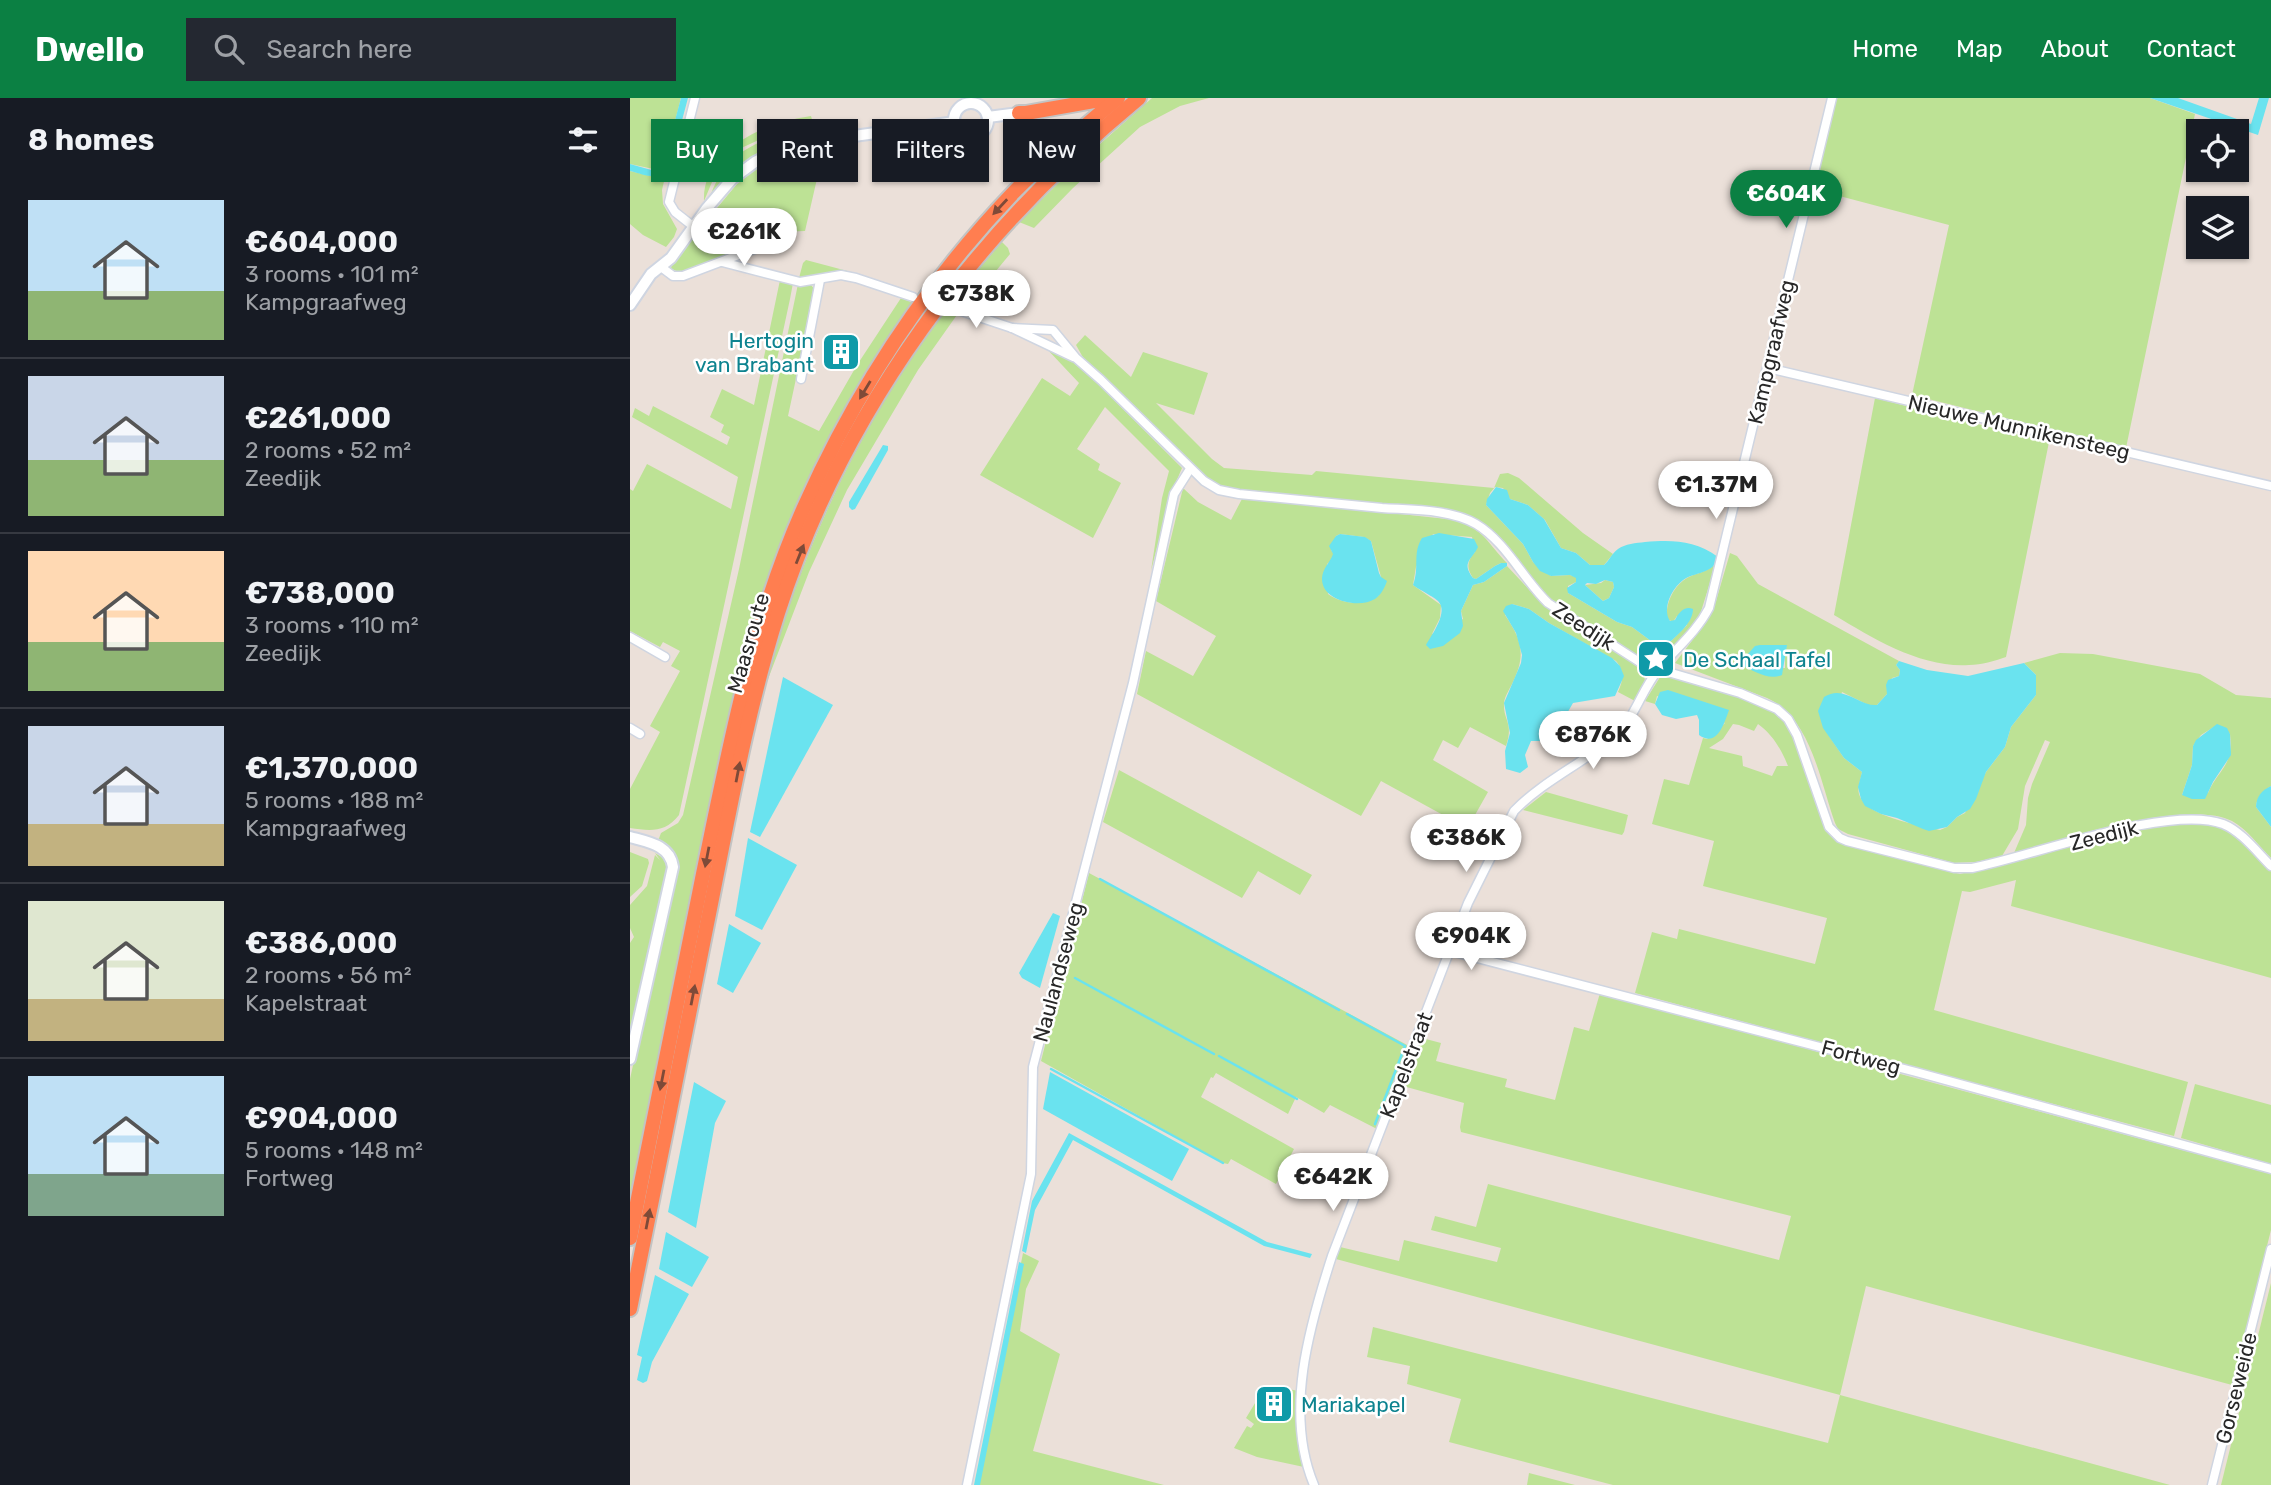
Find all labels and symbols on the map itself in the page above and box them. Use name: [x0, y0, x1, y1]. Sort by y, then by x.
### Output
pin: €604K: [1737, 170, 1835, 230]
one-way arrow: [992, 198, 1008, 216]
pin: €261K: [695, 208, 793, 268]
pin: €738K: [927, 271, 1025, 330]
street label: Kampgraafweg: [1742, 277, 1800, 427]
place label: Hertogin van Brabant: [695, 328, 814, 377]
building icon: Hertogin van Brabant: [820, 331, 862, 373]
one-way arrow: [859, 380, 871, 399]
street label: Nieuwe Munnikensteeg: [1906, 389, 2132, 465]
pin: €1.37M: [1659, 462, 1773, 521]
one-way arrow: [794, 543, 805, 564]
street label: Maasroute: [722, 590, 774, 696]
street label: Zeedijk: [1548, 597, 1620, 656]
place icon: De Schaal Tafel: [1635, 638, 1677, 680]
place label: De Schaal Tafel: [1683, 647, 1831, 672]
pin: €876K: [1544, 712, 1642, 771]
one-way arrow: [732, 761, 743, 783]
pin: €386K: [1417, 814, 1515, 874]
street label: Zeedijk: [2067, 814, 2141, 856]
one-way arrow: [701, 846, 712, 868]
street label: Naulandseweg: [1027, 899, 1089, 1045]
pin: €904K: [1422, 912, 1520, 972]
one-way arrow: [688, 984, 699, 1006]
street label: Kapelstraat: [1374, 1008, 1438, 1122]
street label: Fortweg: [1819, 1034, 1903, 1080]
one-way arrow: [656, 1069, 667, 1091]
pin: €642K: [1284, 1154, 1382, 1213]
one-way arrow: [643, 1208, 654, 1230]
street label: Gorseweide: [2210, 1330, 2262, 1446]
building icon: Mariakapel: [1253, 1383, 1295, 1425]
place label: Mariakapel: [1301, 1392, 1406, 1417]

